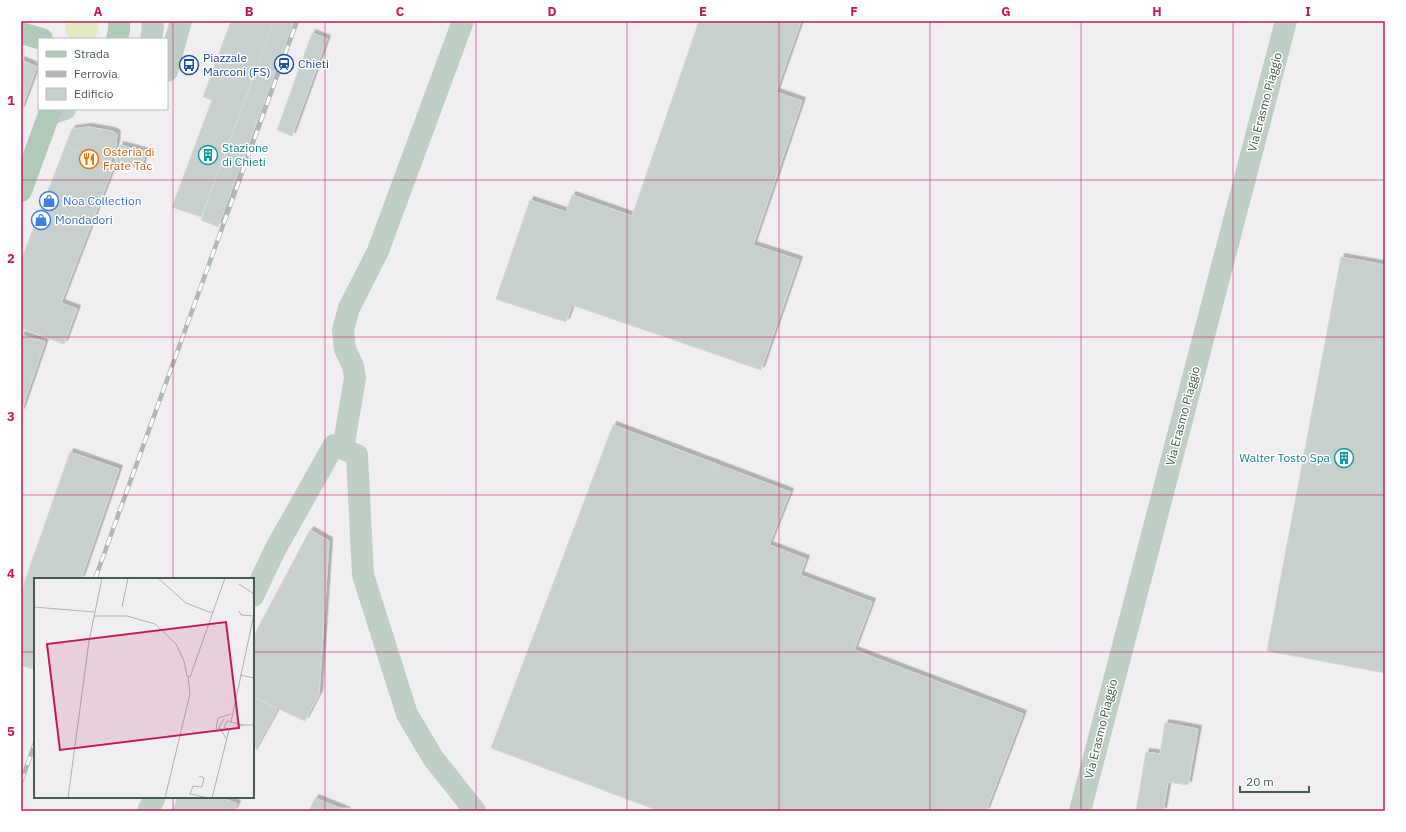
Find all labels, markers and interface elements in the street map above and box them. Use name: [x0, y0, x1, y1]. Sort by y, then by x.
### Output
text: A: [94, 3, 103, 20]
text: B: [245, 3, 254, 20]
text: C: [396, 3, 405, 20]
text: D: [547, 3, 557, 20]
text: E: [699, 3, 707, 20]
text: F: [850, 3, 858, 20]
text: G: [1001, 3, 1011, 20]
text: H: [1152, 3, 1162, 20]
text: I: [1305, 3, 1311, 20]
legend: [38, 38, 168, 110]
text: Strada: [74, 46, 110, 61]
place label: Piazzale Marconi (FS): [203, 50, 271, 79]
street label: Via Erasmo Piaggio: [1244, 50, 1285, 153]
station icon: Chieti: [273, 53, 295, 75]
bus stop icon: Piazzale Marconi (FS): [178, 54, 200, 76]
place label: Chieti: [298, 56, 329, 71]
text: Ferrovia: [74, 66, 118, 81]
text: Edificio: [74, 86, 114, 101]
text: 1: [7, 92, 15, 109]
place label: Stazione di Chieti: [222, 140, 269, 169]
place label: Osteria di Frate Tac: [103, 144, 155, 173]
building icon: Stazione di Chieti: [197, 144, 219, 166]
restaurant icon: Osteria di Frate Tac: [78, 148, 100, 170]
shop icon: Noa Collection: [38, 190, 60, 212]
place label: Noa Collection: [63, 193, 141, 208]
shop icon: Mondadori: [30, 209, 52, 231]
place label: Mondadori: [55, 212, 113, 227]
text: 2: [7, 250, 15, 267]
street label: Via Erasmo Piaggio: [1162, 364, 1203, 467]
text: 3: [7, 408, 15, 425]
building icon: Walter Tosto Spa: [1333, 447, 1355, 469]
place label: Walter Tosto Spa: [1239, 450, 1331, 465]
text: 4: [7, 565, 15, 582]
inset map: [34, 578, 254, 798]
street label: Via Erasmo Piaggio: [1081, 677, 1120, 780]
text: 5: [7, 723, 15, 740]
scale bar: [1240, 768, 1309, 794]
text: 20 m: [1246, 774, 1274, 789]

